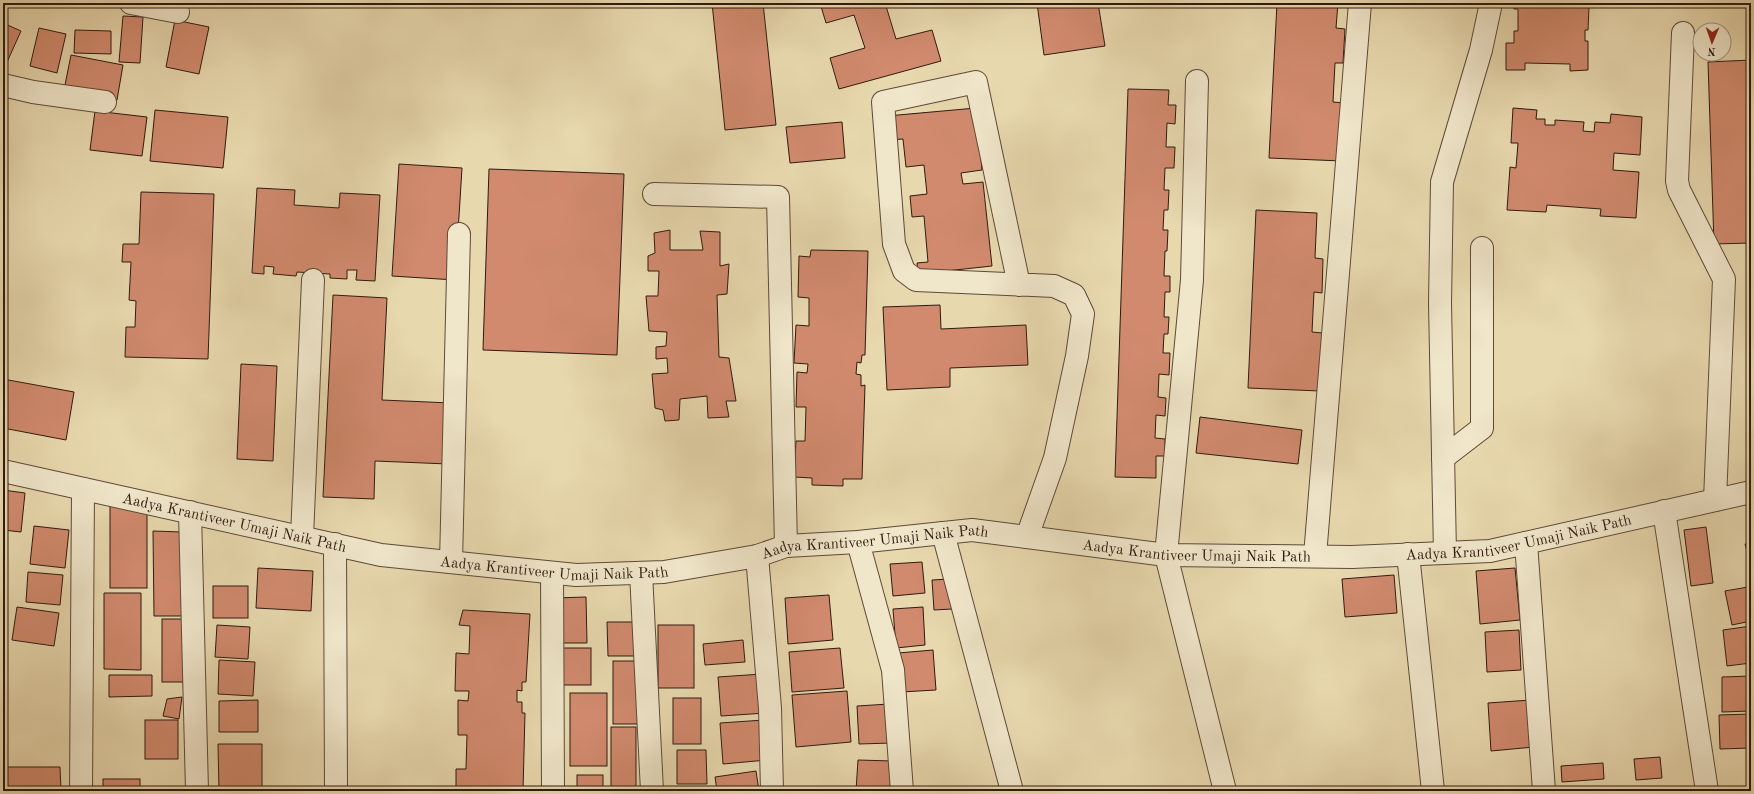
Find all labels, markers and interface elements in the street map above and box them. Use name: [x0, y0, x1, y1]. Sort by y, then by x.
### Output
north arrow: [1692, 22, 1732, 62]
text: N: [1707, 45, 1716, 56]
street label: Aadya Krantiveer Umaji Naik Path: [121, 492, 348, 556]
street label: Aadya Krantiveer Umaji Naik Path: [1405, 513, 1633, 564]
street label: Aadya Krantiveer Umaji Naik Path: [760, 524, 989, 563]
street label: Aadya Krantiveer Umaji Naik Path: [1081, 538, 1311, 566]
street label: Aadya Krantiveer Umaji Naik Path: [439, 555, 670, 584]

